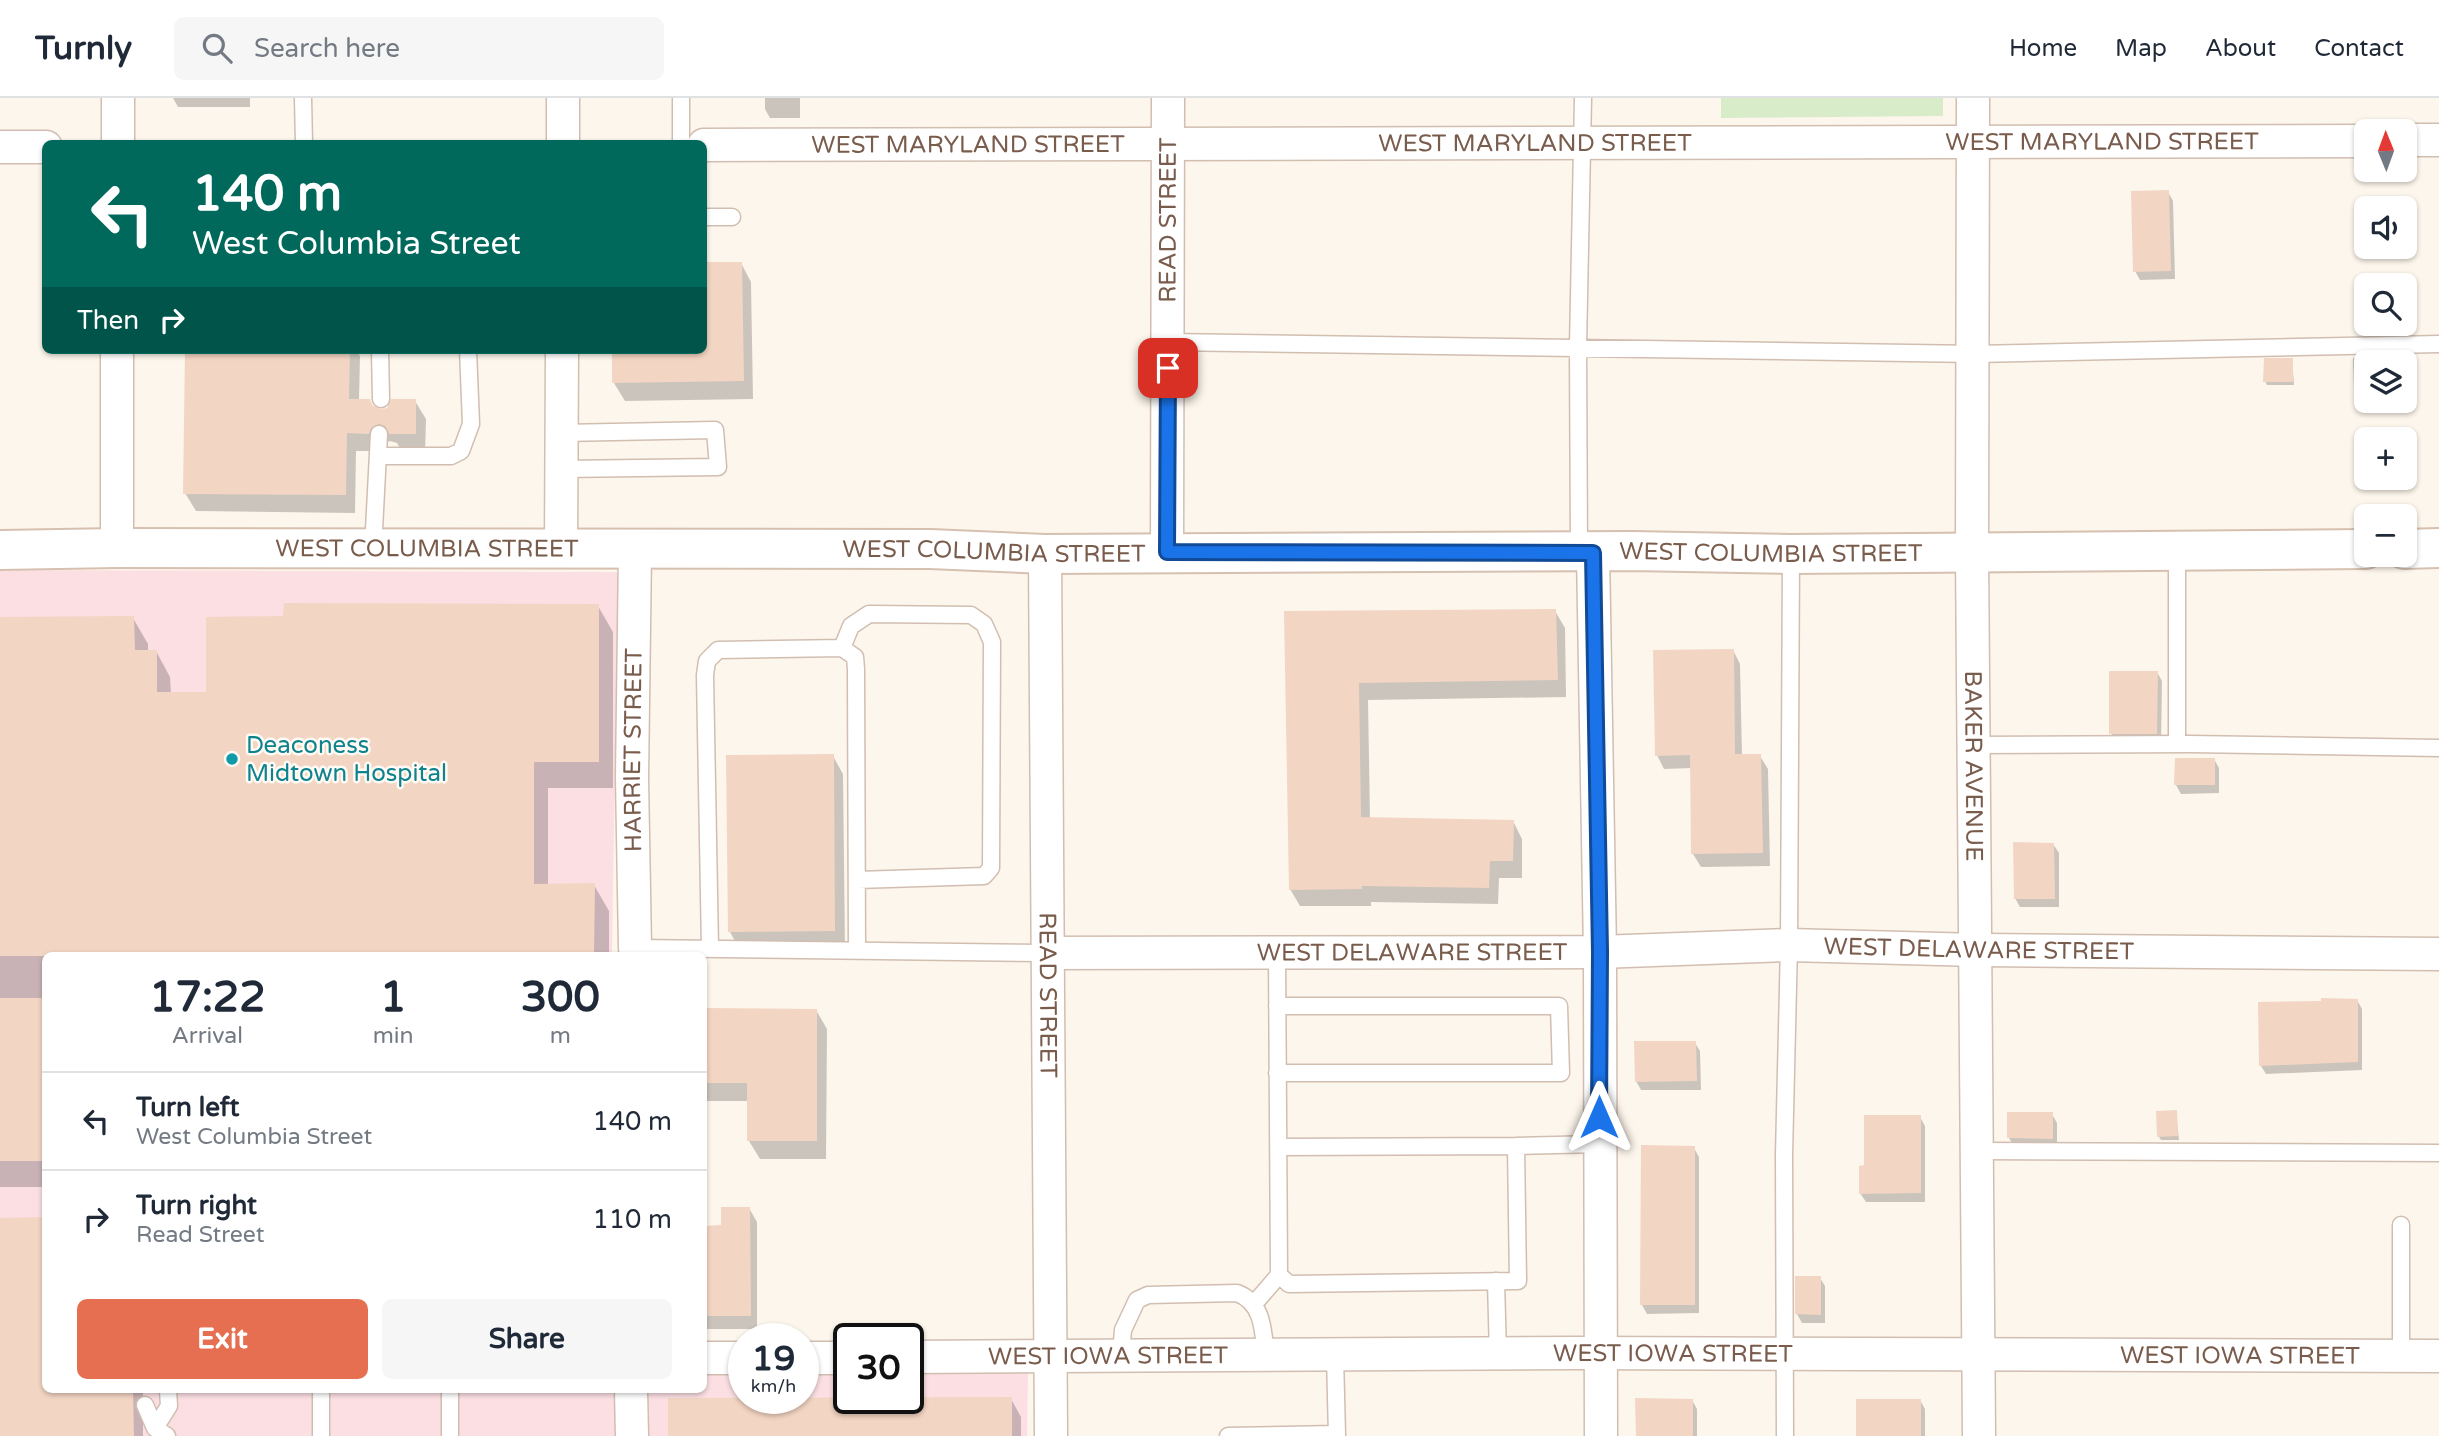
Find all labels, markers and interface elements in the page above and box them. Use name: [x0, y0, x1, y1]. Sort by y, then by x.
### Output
search box: [174, 17, 664, 80]
text: Turnly: [35, 29, 132, 68]
icon: search: [198, 29, 236, 67]
text: Search here: [254, 33, 400, 64]
text: Home: [2009, 34, 2077, 63]
text: Map: [2115, 34, 2167, 63]
text: About: [2205, 34, 2276, 63]
text: Contact: [2314, 34, 2404, 63]
north arrow: [2354, 119, 2417, 182]
map controls: [2354, 119, 2417, 567]
street label: WEST MARYLAND STREET: [1945, 127, 2259, 157]
street label: WEST MARYLAND STREET: [1378, 129, 1692, 158]
street label: WEST MARYLAND STREET: [811, 130, 1125, 160]
street label: READ STREET: [1154, 137, 1183, 303]
text: 140 m: [192, 165, 342, 224]
icon: left: [77, 168, 168, 259]
button: sound: [2354, 196, 2417, 259]
text: West Columbia Street: [192, 225, 521, 263]
button: search: [2354, 273, 2417, 336]
icon: right: [153, 301, 191, 339]
text: Then: [77, 305, 139, 336]
pin: [1138, 338, 1198, 398]
icon: arrive: [1149, 349, 1187, 387]
button: layers: [2354, 350, 2417, 413]
button: +: [2354, 427, 2417, 490]
button: −: [2354, 504, 2417, 567]
street label: WEST COLUMBIA STREET: [275, 534, 579, 564]
street label: WEST COLUMBIA STREET: [842, 535, 1146, 569]
street label: WEST COLUMBIA STREET: [1619, 537, 1923, 569]
street label: HARRIET STREET: [618, 647, 649, 852]
street label: BAKER AVENUE: [1958, 670, 1988, 862]
place label: Deaconess Midtown Hospital: [246, 731, 447, 788]
marker: Deaconess Midtown Hospital: [224, 751, 240, 767]
street label: READ STREET: [1032, 912, 1063, 1078]
street label: WEST DELAWARE STREET: [1823, 932, 2135, 966]
street label: WEST DELAWARE STREET: [1257, 938, 1568, 968]
text: 17:22: [149, 972, 266, 1023]
text: 1: [380, 972, 406, 1023]
text: 300: [521, 972, 600, 1023]
text: Arrival: [172, 1022, 243, 1050]
text: min: [373, 1022, 414, 1050]
text: m: [550, 1022, 571, 1050]
position arrow: [1562, 1080, 1636, 1154]
text: Turn left: [136, 1092, 239, 1123]
icon: left: [77, 1102, 115, 1140]
text: 140 m: [592, 1106, 672, 1137]
text: West Columbia Street: [136, 1123, 372, 1151]
text: Turn right: [136, 1190, 257, 1221]
icon: right: [77, 1200, 115, 1238]
text: 110 m: [592, 1204, 672, 1235]
text: Read Street: [136, 1221, 265, 1249]
button: Exit: [77, 1299, 368, 1379]
button: Share: [382, 1299, 672, 1379]
speed limit sign: 30: [833, 1323, 924, 1414]
text: 19: [752, 1338, 795, 1380]
street label: WEST IOWA STREET: [1553, 1339, 1793, 1369]
street label: WEST IOWA STREET: [988, 1341, 1228, 1372]
street label: WEST IOWA STREET: [2120, 1341, 2360, 1371]
text: km/h: [751, 1375, 796, 1397]

